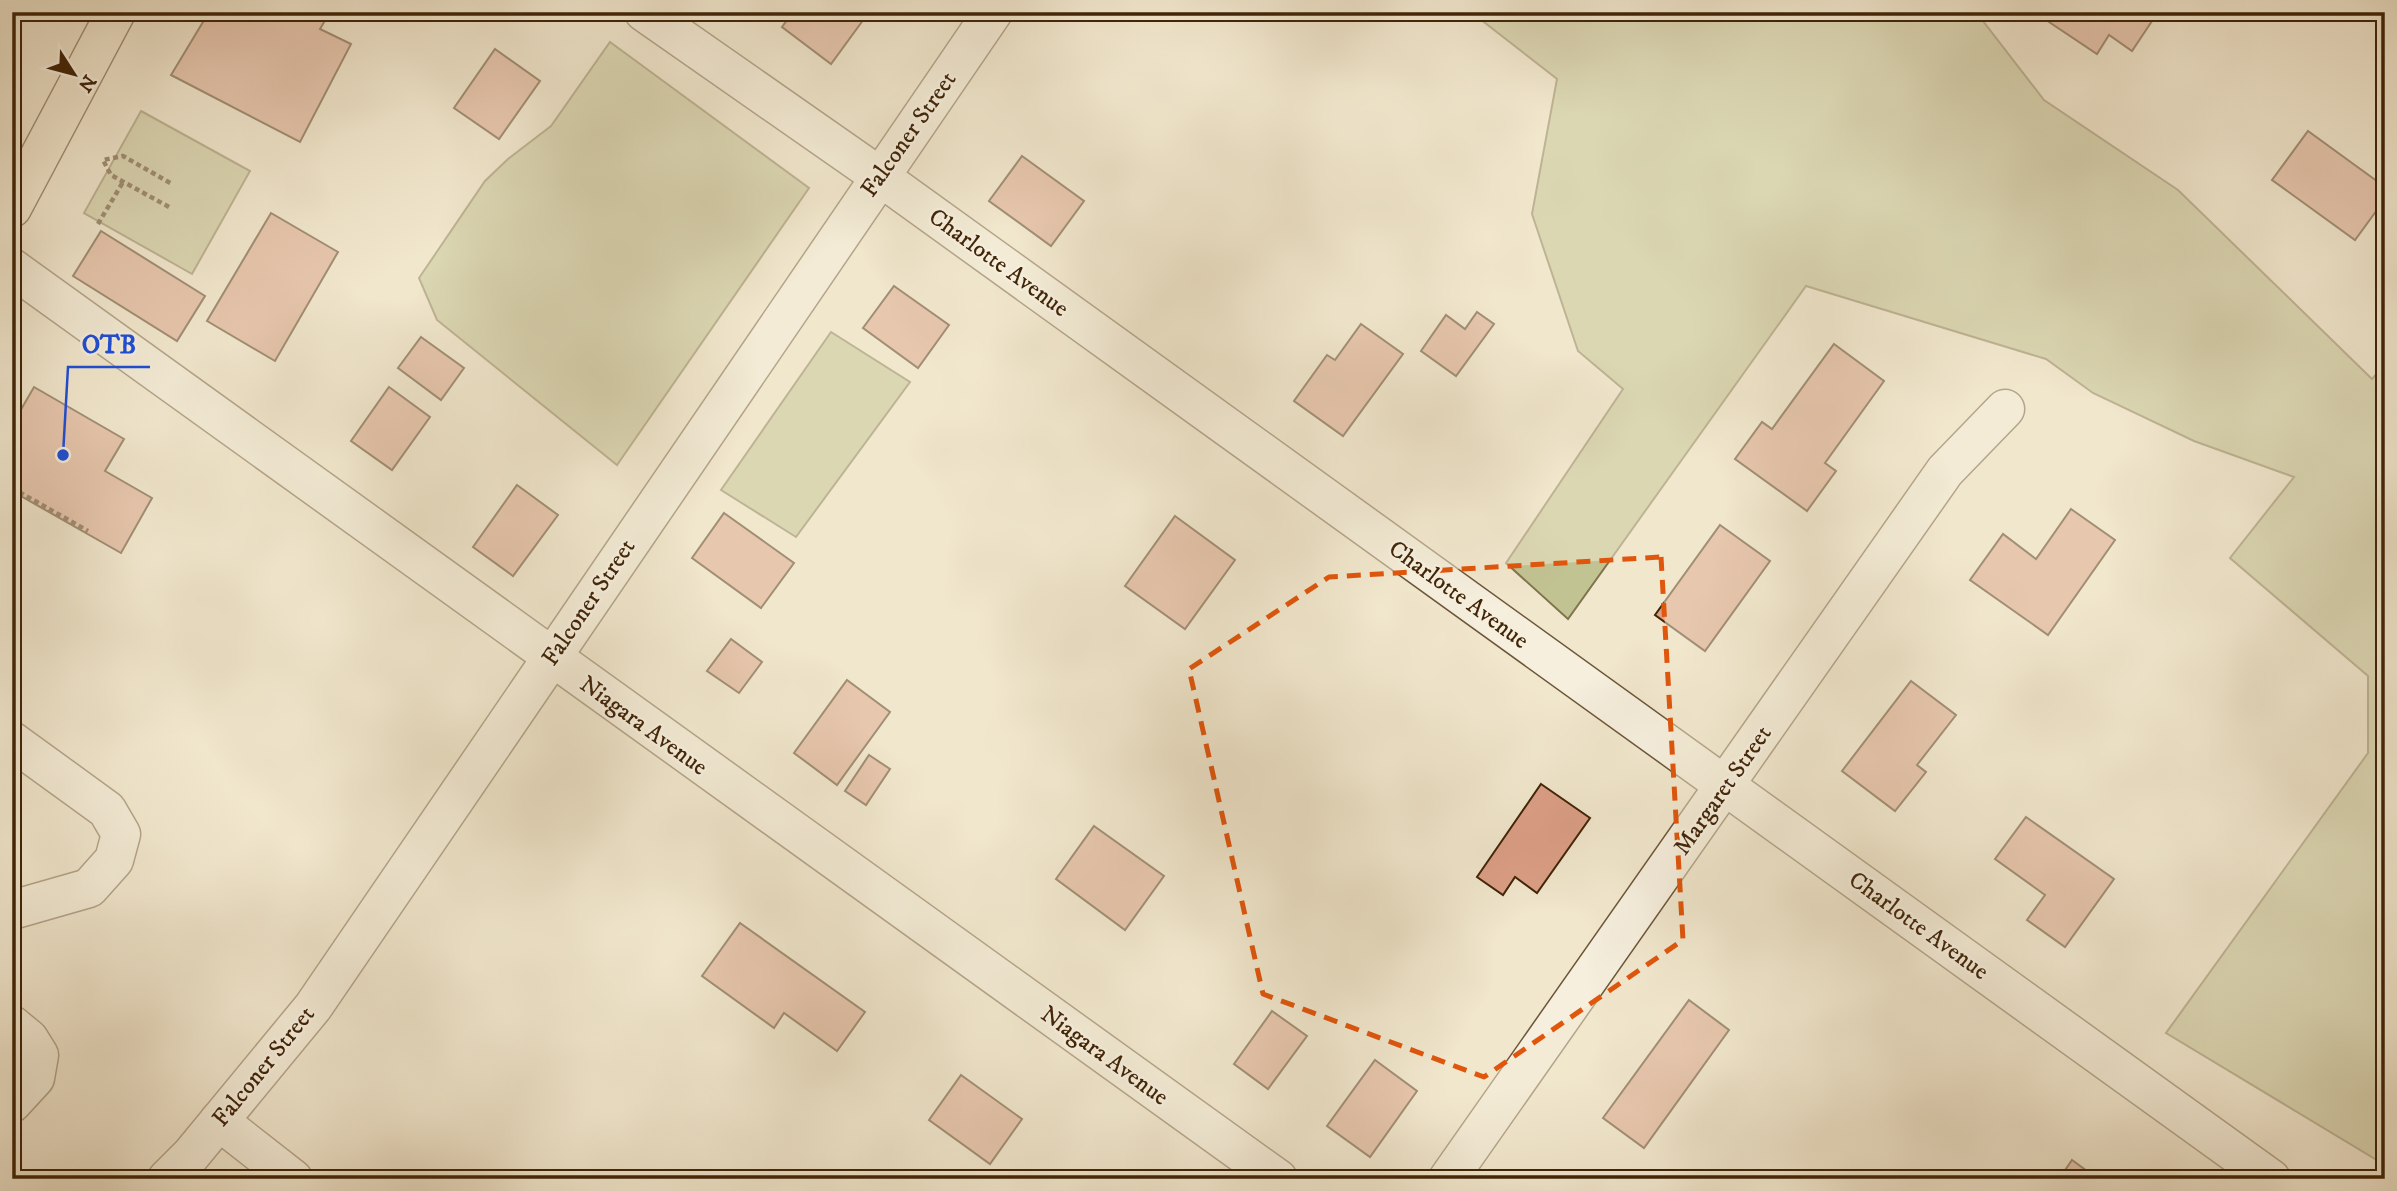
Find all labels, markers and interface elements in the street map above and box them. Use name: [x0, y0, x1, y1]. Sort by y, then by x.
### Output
north arrow: [38, 38, 108, 108]
street label: Falconer Street: [854, 66, 963, 203]
text: N: [72, 70, 100, 97]
street label: Charlotte Avenue: [922, 202, 1074, 324]
callout: OTB: [68, 320, 150, 367]
text: OTB: [82, 329, 136, 362]
street label: Falconer Street: [535, 533, 642, 672]
street label: Charlotte Avenue: [1382, 534, 1534, 656]
street label: Niagara Avenue: [574, 669, 713, 782]
street label: Margaret Street: [1667, 720, 1779, 861]
street label: Charlotte Avenue: [1842, 865, 1994, 987]
street label: Niagara Avenue: [1035, 999, 1174, 1112]
street label: Falconer Street: [206, 1000, 322, 1133]

